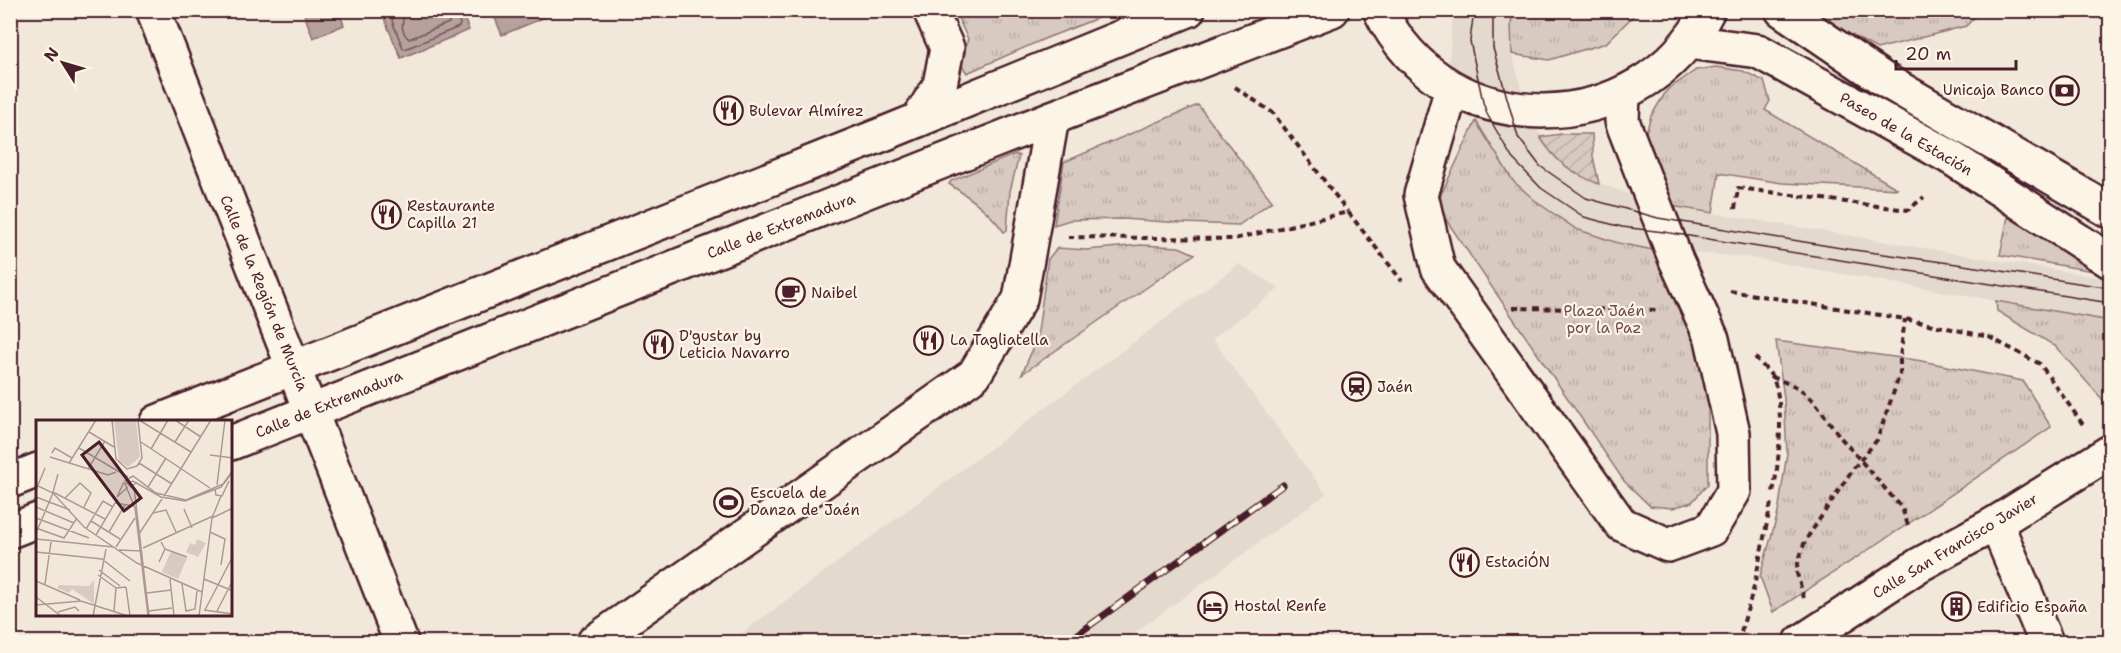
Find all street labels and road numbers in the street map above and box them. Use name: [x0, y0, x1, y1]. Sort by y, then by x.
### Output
street label: Paseo de la Estación: [1836, 88, 1976, 180]
street label: Calle de Extremadura: [704, 188, 859, 264]
street label: Calle de la Región de Murcia: [215, 192, 313, 395]
street label: Calle de Extremadura: [252, 365, 406, 443]
street label: Calle San Francisco Javier: [1869, 489, 2041, 603]

